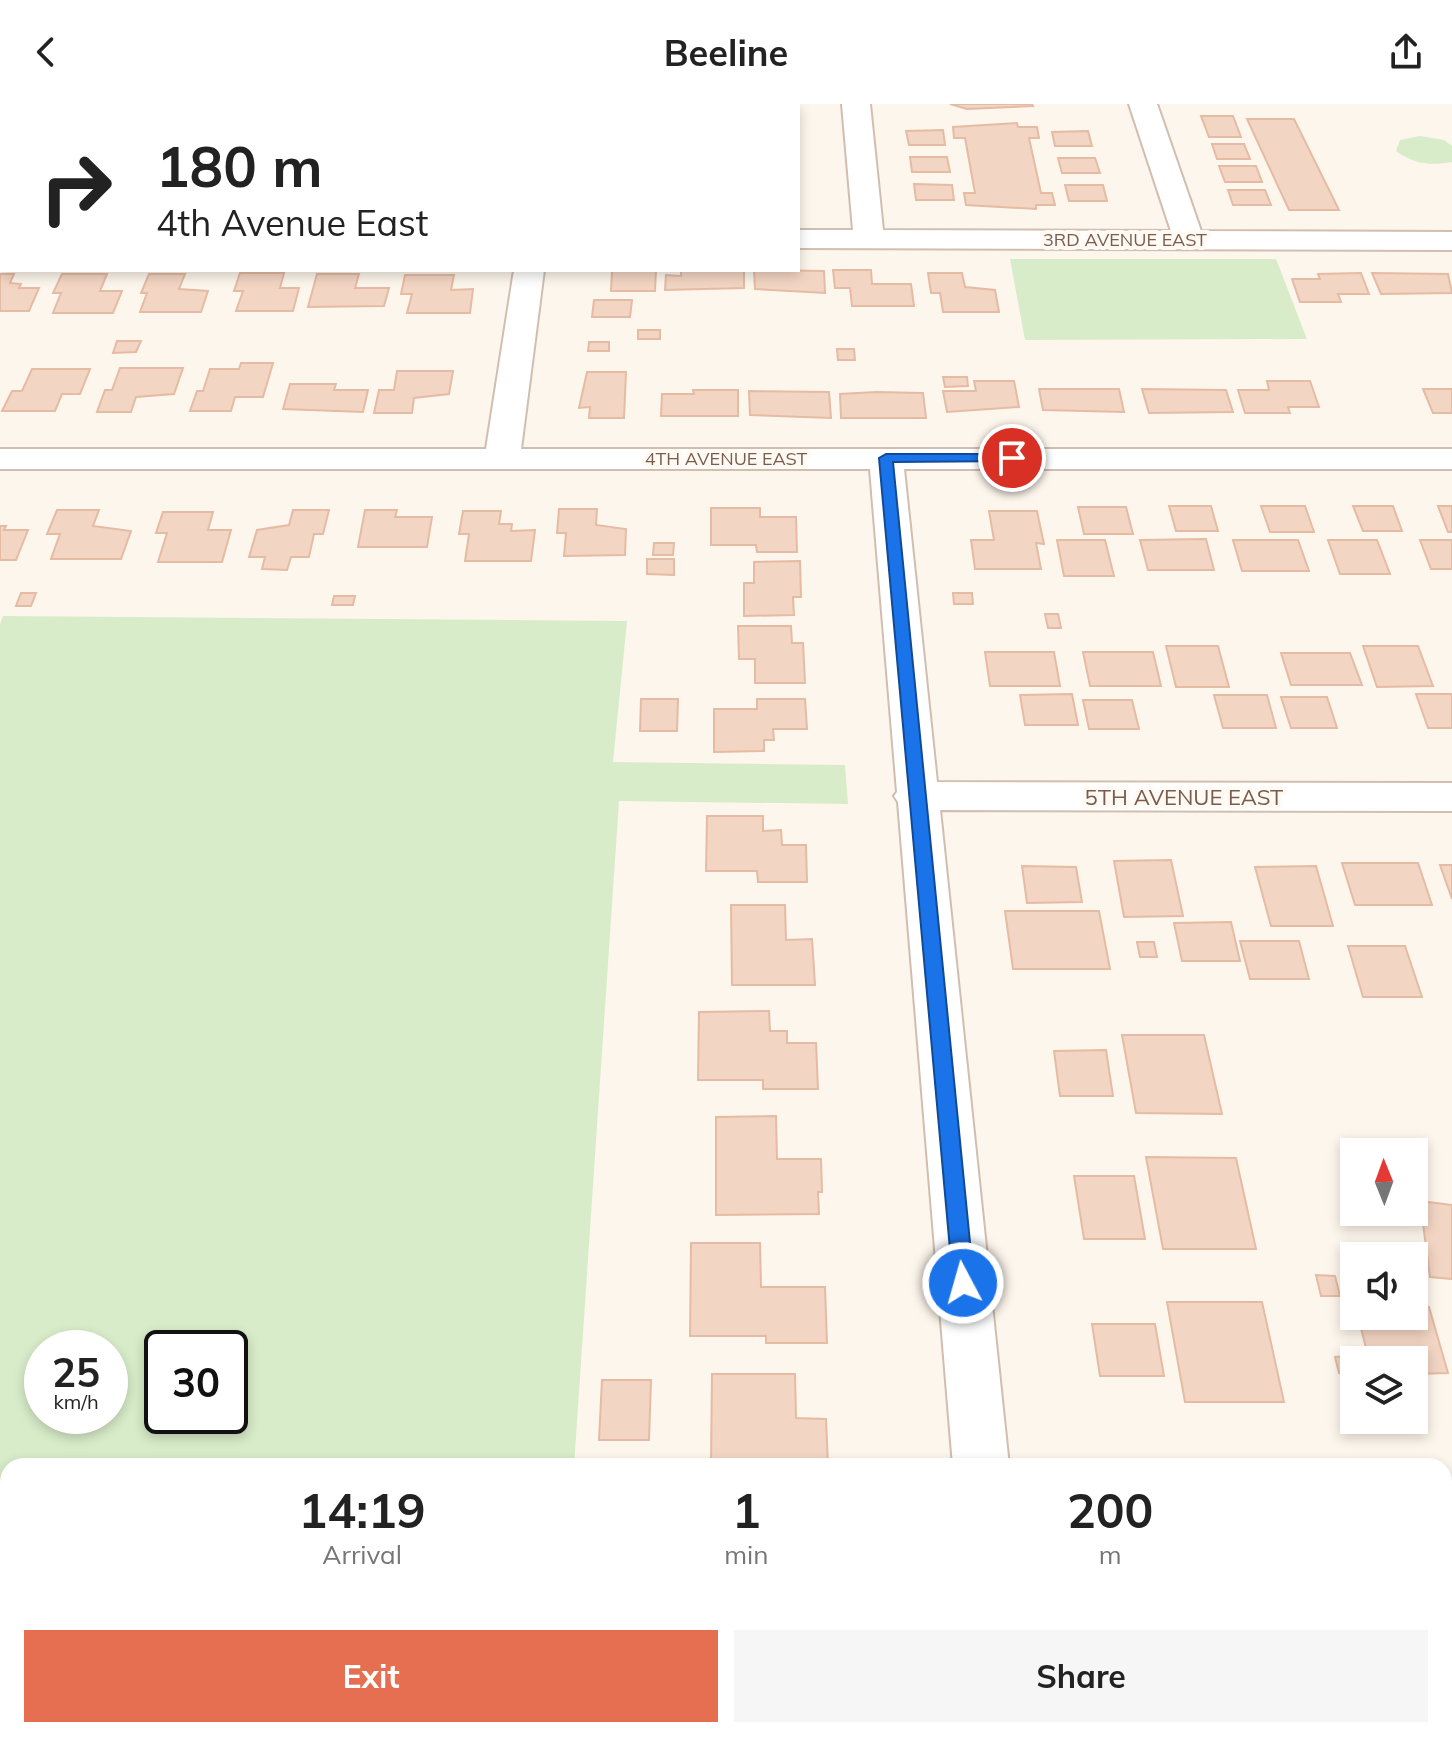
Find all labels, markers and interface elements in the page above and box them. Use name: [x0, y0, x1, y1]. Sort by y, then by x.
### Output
icon: back: [24, 30, 68, 74]
text: Beeline: [664, 30, 788, 75]
icon: share: [1384, 30, 1428, 74]
text: 180 m: [156, 131, 323, 201]
icon: right: [24, 136, 128, 240]
text: 4th Avenue East: [156, 200, 428, 245]
street label: 3RD AVENUE EAST: [1043, 228, 1207, 251]
pin: [978, 424, 1046, 492]
icon: arrive: [990, 436, 1034, 480]
street label: 4TH AVENUE EAST: [645, 447, 807, 470]
street label: 5TH AVENUE EAST: [1085, 783, 1283, 811]
north arrow: [1340, 1138, 1428, 1226]
map controls: [1340, 1138, 1428, 1434]
position arrow: [921, 1241, 1005, 1325]
button: sound: [1340, 1242, 1428, 1330]
speed limit sign: 30: [144, 1330, 248, 1434]
button: layers: [1340, 1346, 1428, 1434]
text: 25: [52, 1347, 100, 1397]
text: km/h: [53, 1389, 99, 1414]
text: 14:19: [299, 1480, 426, 1540]
text: 1: [732, 1480, 761, 1540]
text: 200: [1067, 1480, 1153, 1540]
text: Arrival: [322, 1538, 402, 1571]
text: min: [724, 1538, 768, 1571]
text: m: [1099, 1538, 1122, 1571]
button: Exit: [24, 1630, 718, 1722]
button: Share: [734, 1630, 1428, 1722]

